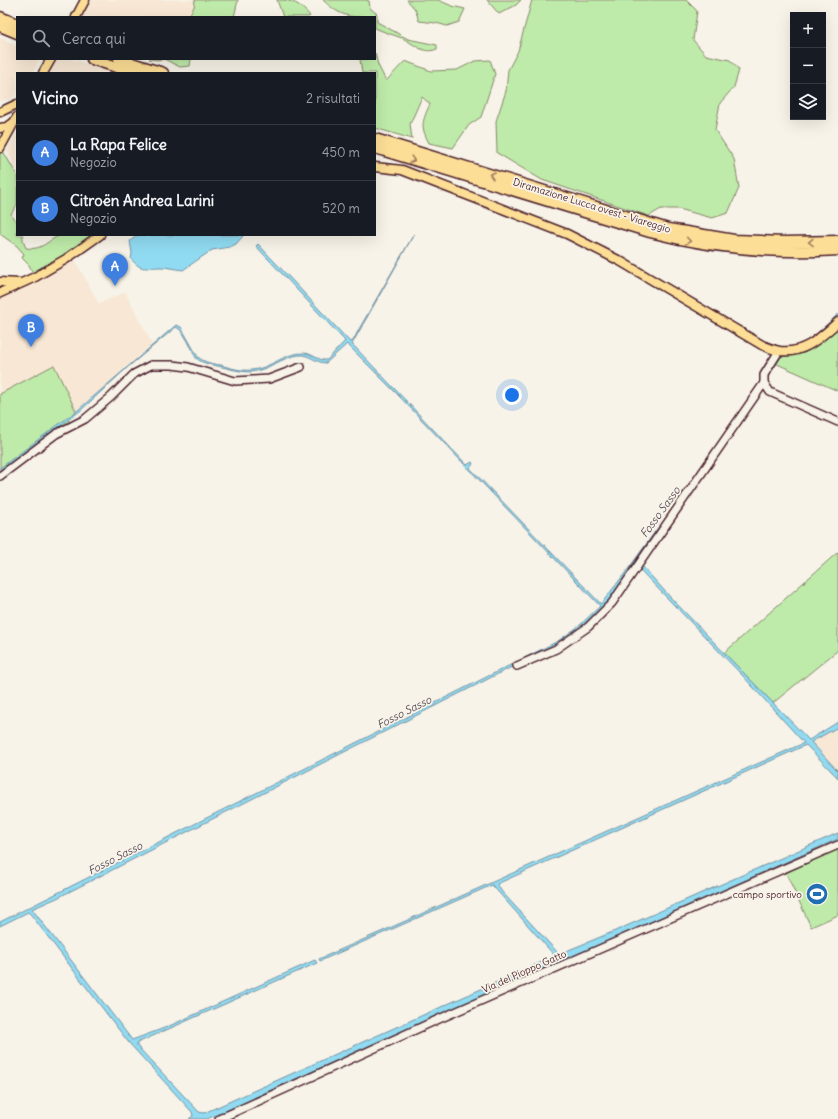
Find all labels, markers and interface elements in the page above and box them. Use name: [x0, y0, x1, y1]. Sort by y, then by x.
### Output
map controls: [790, 12, 826, 120]
button: +: [790, 12, 826, 48]
search box: [16, 16, 376, 60]
icon: search: [30, 27, 52, 49]
text: Cerca qui: [62, 29, 126, 48]
button: −: [790, 48, 826, 84]
button: layers: [790, 84, 826, 120]
text: Vicino: [32, 87, 78, 109]
text: 2 risultati: [306, 90, 360, 107]
text: La Rapa Felice: [70, 135, 167, 154]
text: A: [41, 144, 49, 161]
text: 450 m: [322, 144, 360, 161]
text: Negozio: [70, 154, 117, 171]
one-way arrow: [409, 155, 416, 163]
one-way arrow: [488, 171, 495, 180]
street label: Diramazione Lucca ovest - Viareggio: [511, 175, 673, 236]
text: Citroën Andrea Larini: [70, 191, 214, 210]
text: B: [41, 200, 49, 217]
text: 520 m: [322, 200, 360, 217]
text: Negozio: [70, 210, 117, 227]
one-way arrow: [685, 236, 691, 245]
one-way arrow: [808, 238, 814, 246]
pin: A: [102, 253, 128, 286]
pin: B: [18, 314, 44, 347]
your location: [502, 385, 522, 405]
water label: Fosso Sasso: [637, 483, 684, 540]
water label: Fosso Sasso: [374, 692, 434, 732]
water label: Fosso Sasso: [85, 838, 145, 878]
sports icon: campo sportivo: [804, 881, 830, 907]
place label: campo sportivo: [733, 888, 802, 901]
street label: Via del Pioppo Gatto: [480, 947, 569, 996]

